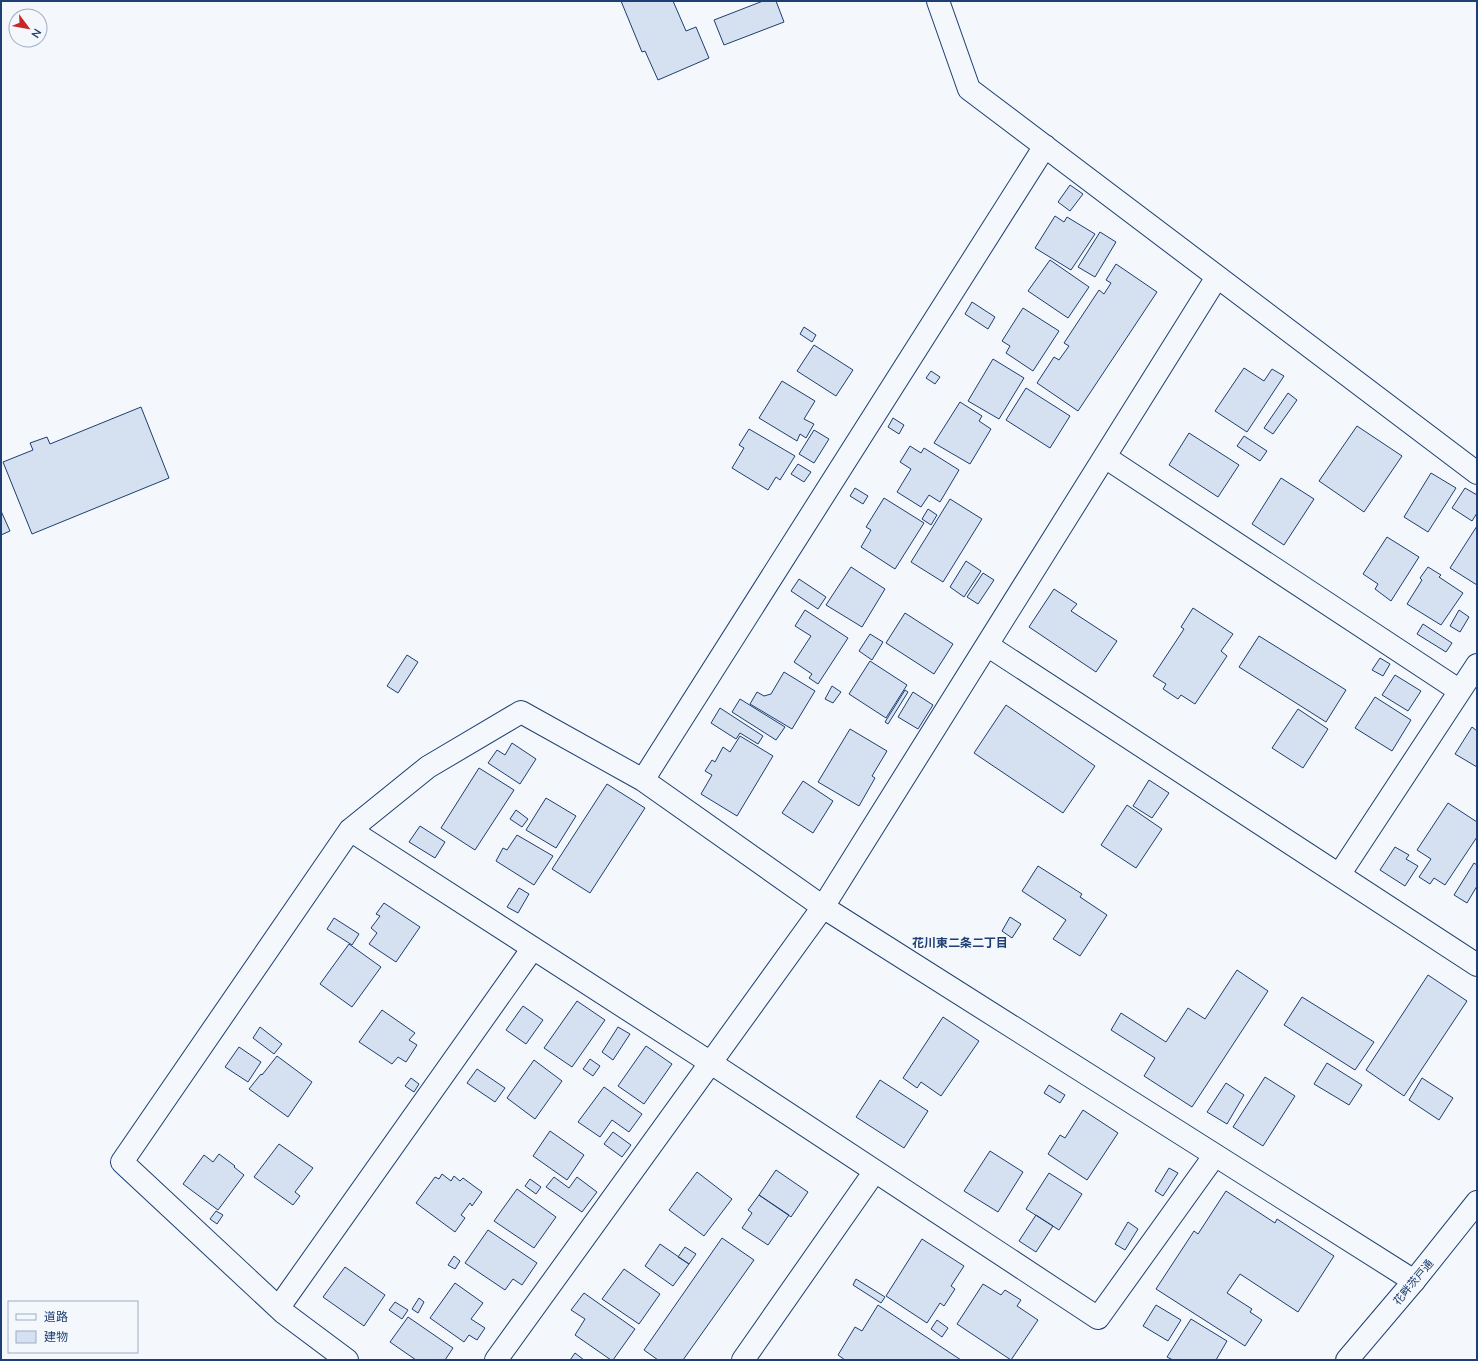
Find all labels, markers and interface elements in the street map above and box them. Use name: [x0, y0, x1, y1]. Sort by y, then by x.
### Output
north arrow: [8, 8, 48, 48]
text: N: [28, 26, 45, 41]
district label: 花川東二条二丁目: [912, 935, 1008, 950]
street label: 花畔茨戸通: [1390, 1256, 1436, 1308]
legend: [8, 1301, 138, 1353]
text: 道路: [44, 1309, 68, 1324]
text: 建物: [44, 1329, 68, 1344]

